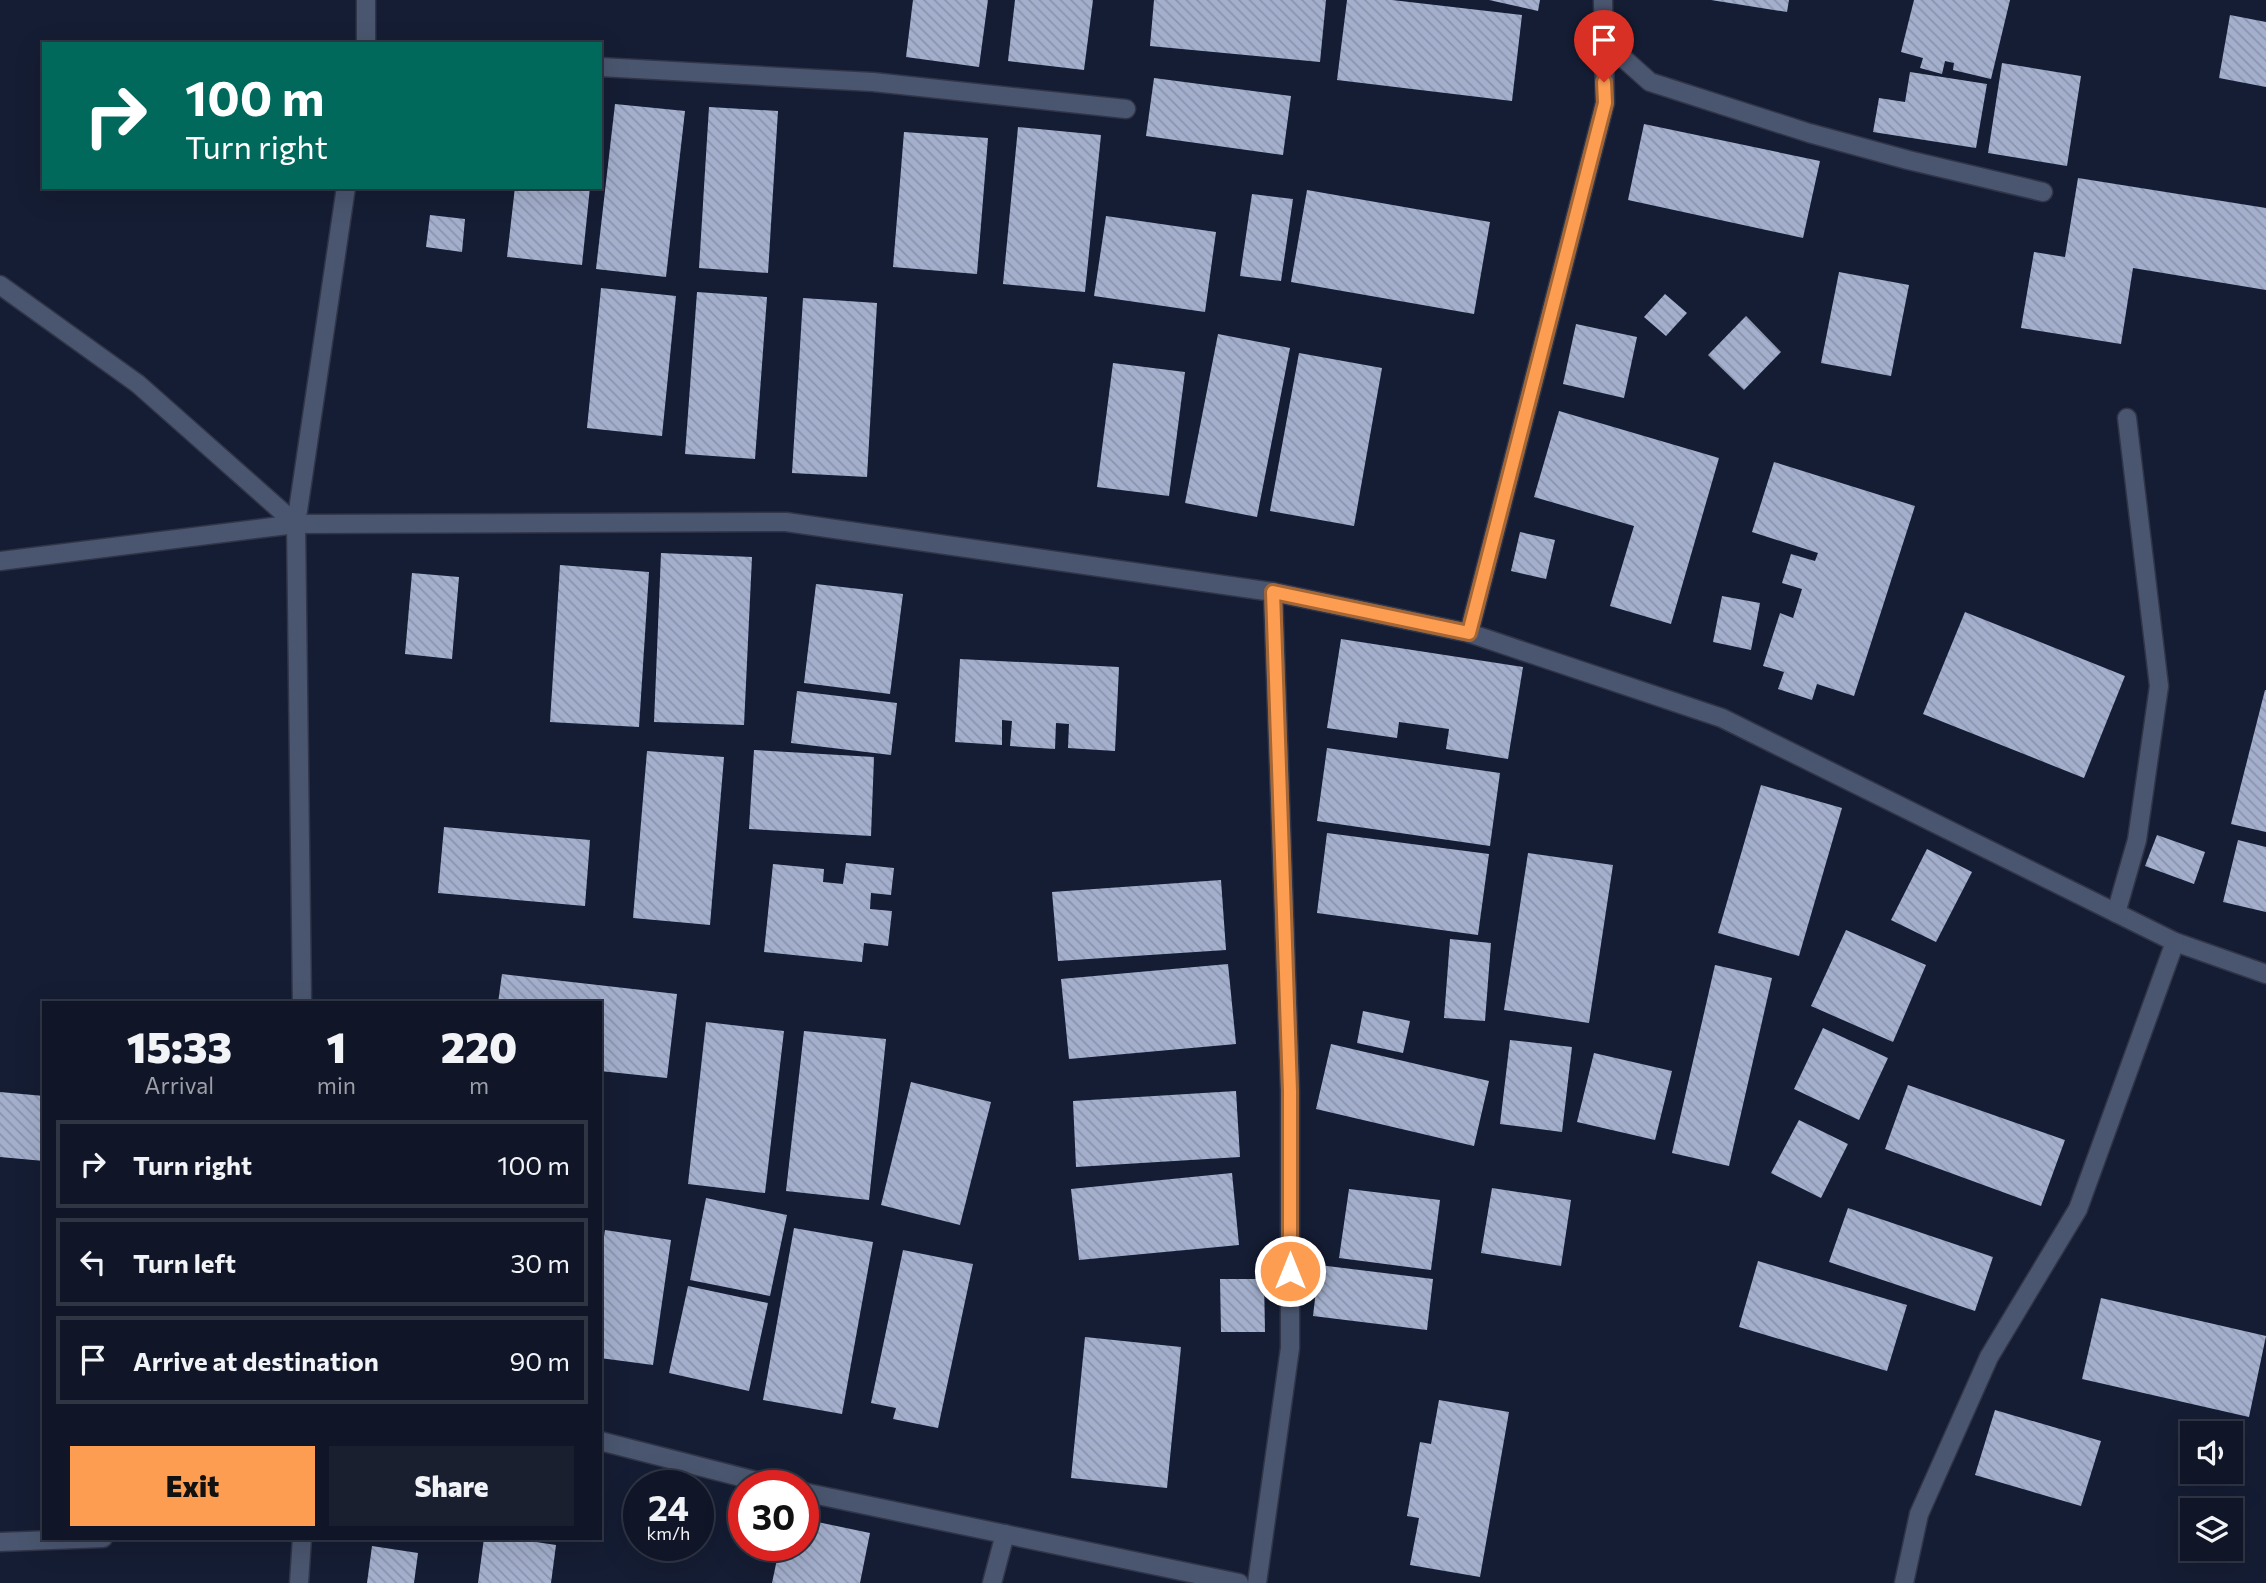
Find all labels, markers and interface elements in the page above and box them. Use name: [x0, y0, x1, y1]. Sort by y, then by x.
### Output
pin: [1574, 10, 1634, 82]
icon: arrive: [1585, 21, 1623, 59]
text: 100 m: [185, 66, 324, 126]
icon: right: [70, 70, 161, 161]
text: Turn right: [185, 126, 328, 166]
text: 15:33: [127, 1020, 232, 1072]
text: 1: [327, 1020, 346, 1072]
text: 220: [441, 1020, 517, 1072]
text: Arrival: [145, 1071, 214, 1099]
text: min: [317, 1071, 356, 1099]
text: m: [469, 1071, 489, 1099]
icon: right: [74, 1145, 112, 1183]
text: Turn right: [133, 1149, 252, 1180]
text: 100 m: [497, 1149, 570, 1180]
position arrow: [1253, 1234, 1327, 1308]
icon: left: [74, 1243, 112, 1281]
text: Turn left: [133, 1247, 236, 1278]
text: 30 m: [511, 1247, 570, 1278]
icon: arrive: [74, 1341, 112, 1379]
text: Arrive at destination: [133, 1345, 379, 1376]
text: 90 m: [510, 1345, 570, 1376]
map controls: [2180, 1421, 2243, 1561]
button: sound: [2180, 1421, 2243, 1484]
button: Exit: [70, 1446, 315, 1526]
button: Share: [329, 1446, 574, 1526]
speed limit sign: 30: [728, 1470, 819, 1561]
text: 24: [648, 1485, 689, 1528]
button: layers: [2180, 1498, 2243, 1561]
text: km/h: [647, 1522, 690, 1544]

